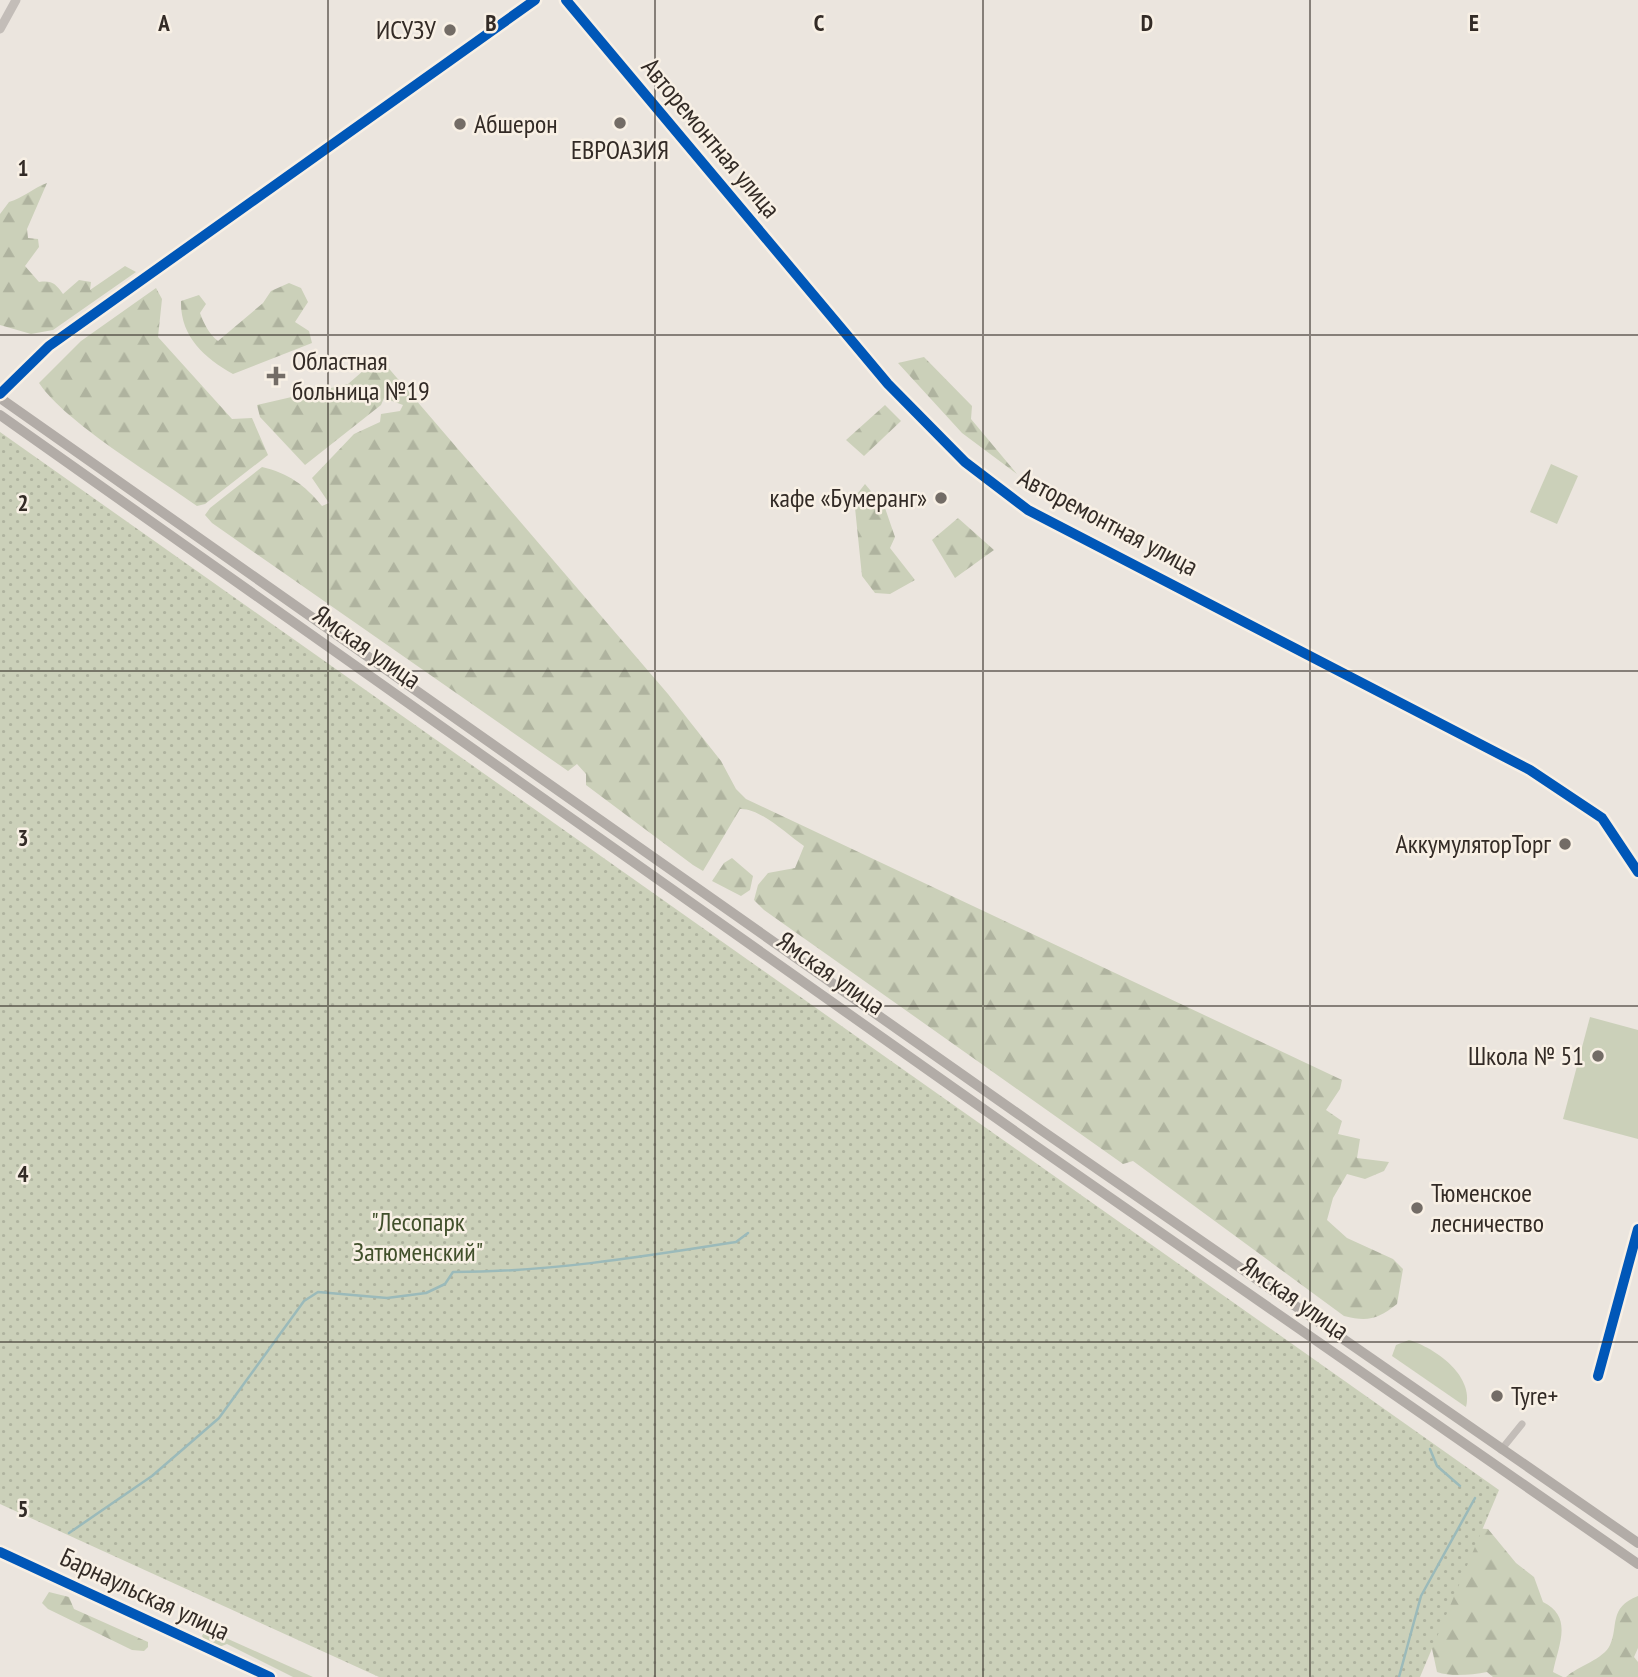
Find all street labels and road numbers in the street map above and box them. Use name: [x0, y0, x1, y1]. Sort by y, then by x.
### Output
street label: Авторемонтная улица: [635, 51, 788, 224]
street label: Авторемонтная улица: [1013, 460, 1204, 583]
street label: Ямская улица: [307, 597, 428, 696]
street label: Ямская улица: [771, 923, 892, 1022]
street label: Ямская улица: [1235, 1248, 1356, 1347]
street label: Барнаульская улица: [55, 1540, 235, 1647]

